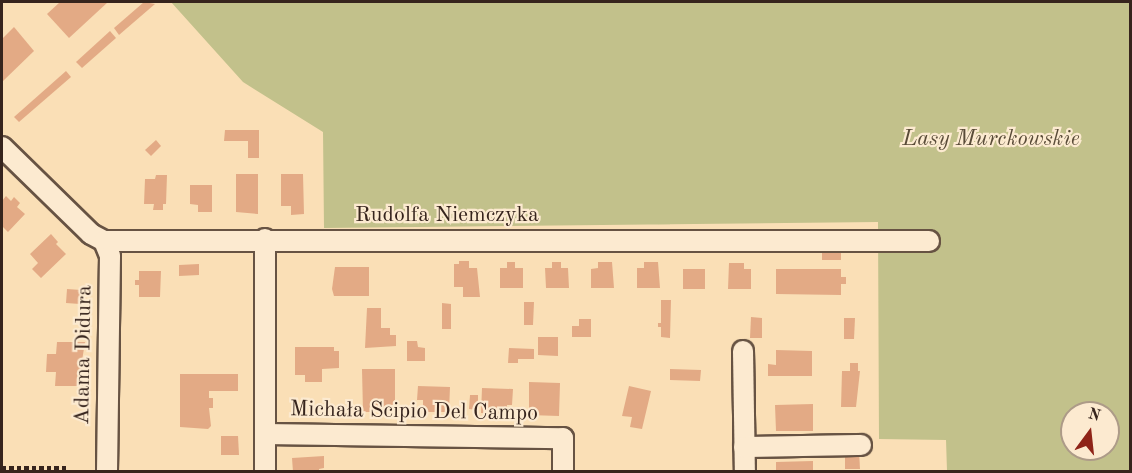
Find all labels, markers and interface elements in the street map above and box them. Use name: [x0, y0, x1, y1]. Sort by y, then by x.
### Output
park label: Lasy Murckowskie: [902, 127, 1080, 153]
street label: Rudolfa Niemczyka: [355, 203, 539, 229]
street label: Adama Didura: [70, 285, 98, 425]
street label: Michała Scipio Del Campo: [290, 397, 538, 427]
north arrow: [1060, 401, 1120, 461]
text: N: [1086, 406, 1102, 425]

